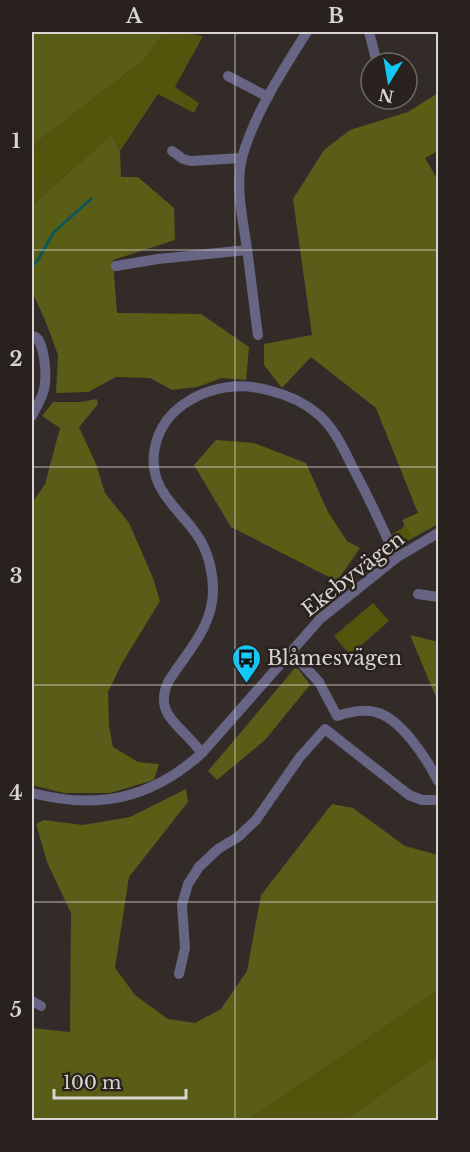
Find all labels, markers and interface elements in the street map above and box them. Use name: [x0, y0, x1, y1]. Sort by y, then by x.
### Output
text: A: [125, 4, 143, 28]
text: B: [328, 4, 344, 28]
north arrow: [359, 51, 419, 111]
text: N: [377, 84, 395, 107]
text: 1: [12, 129, 21, 153]
text: 2: [9, 347, 23, 371]
street label: Ekebyvägen: [297, 526, 409, 621]
text: 3: [10, 564, 22, 588]
bus stop icon: Blåmesvägen: [230, 642, 262, 684]
place label: Blåmesvägen: [267, 646, 402, 670]
text: 4: [9, 781, 23, 805]
text: 5: [10, 998, 22, 1022]
scale bar: [54, 1062, 186, 1100]
text: 100 m: [63, 1072, 121, 1094]

